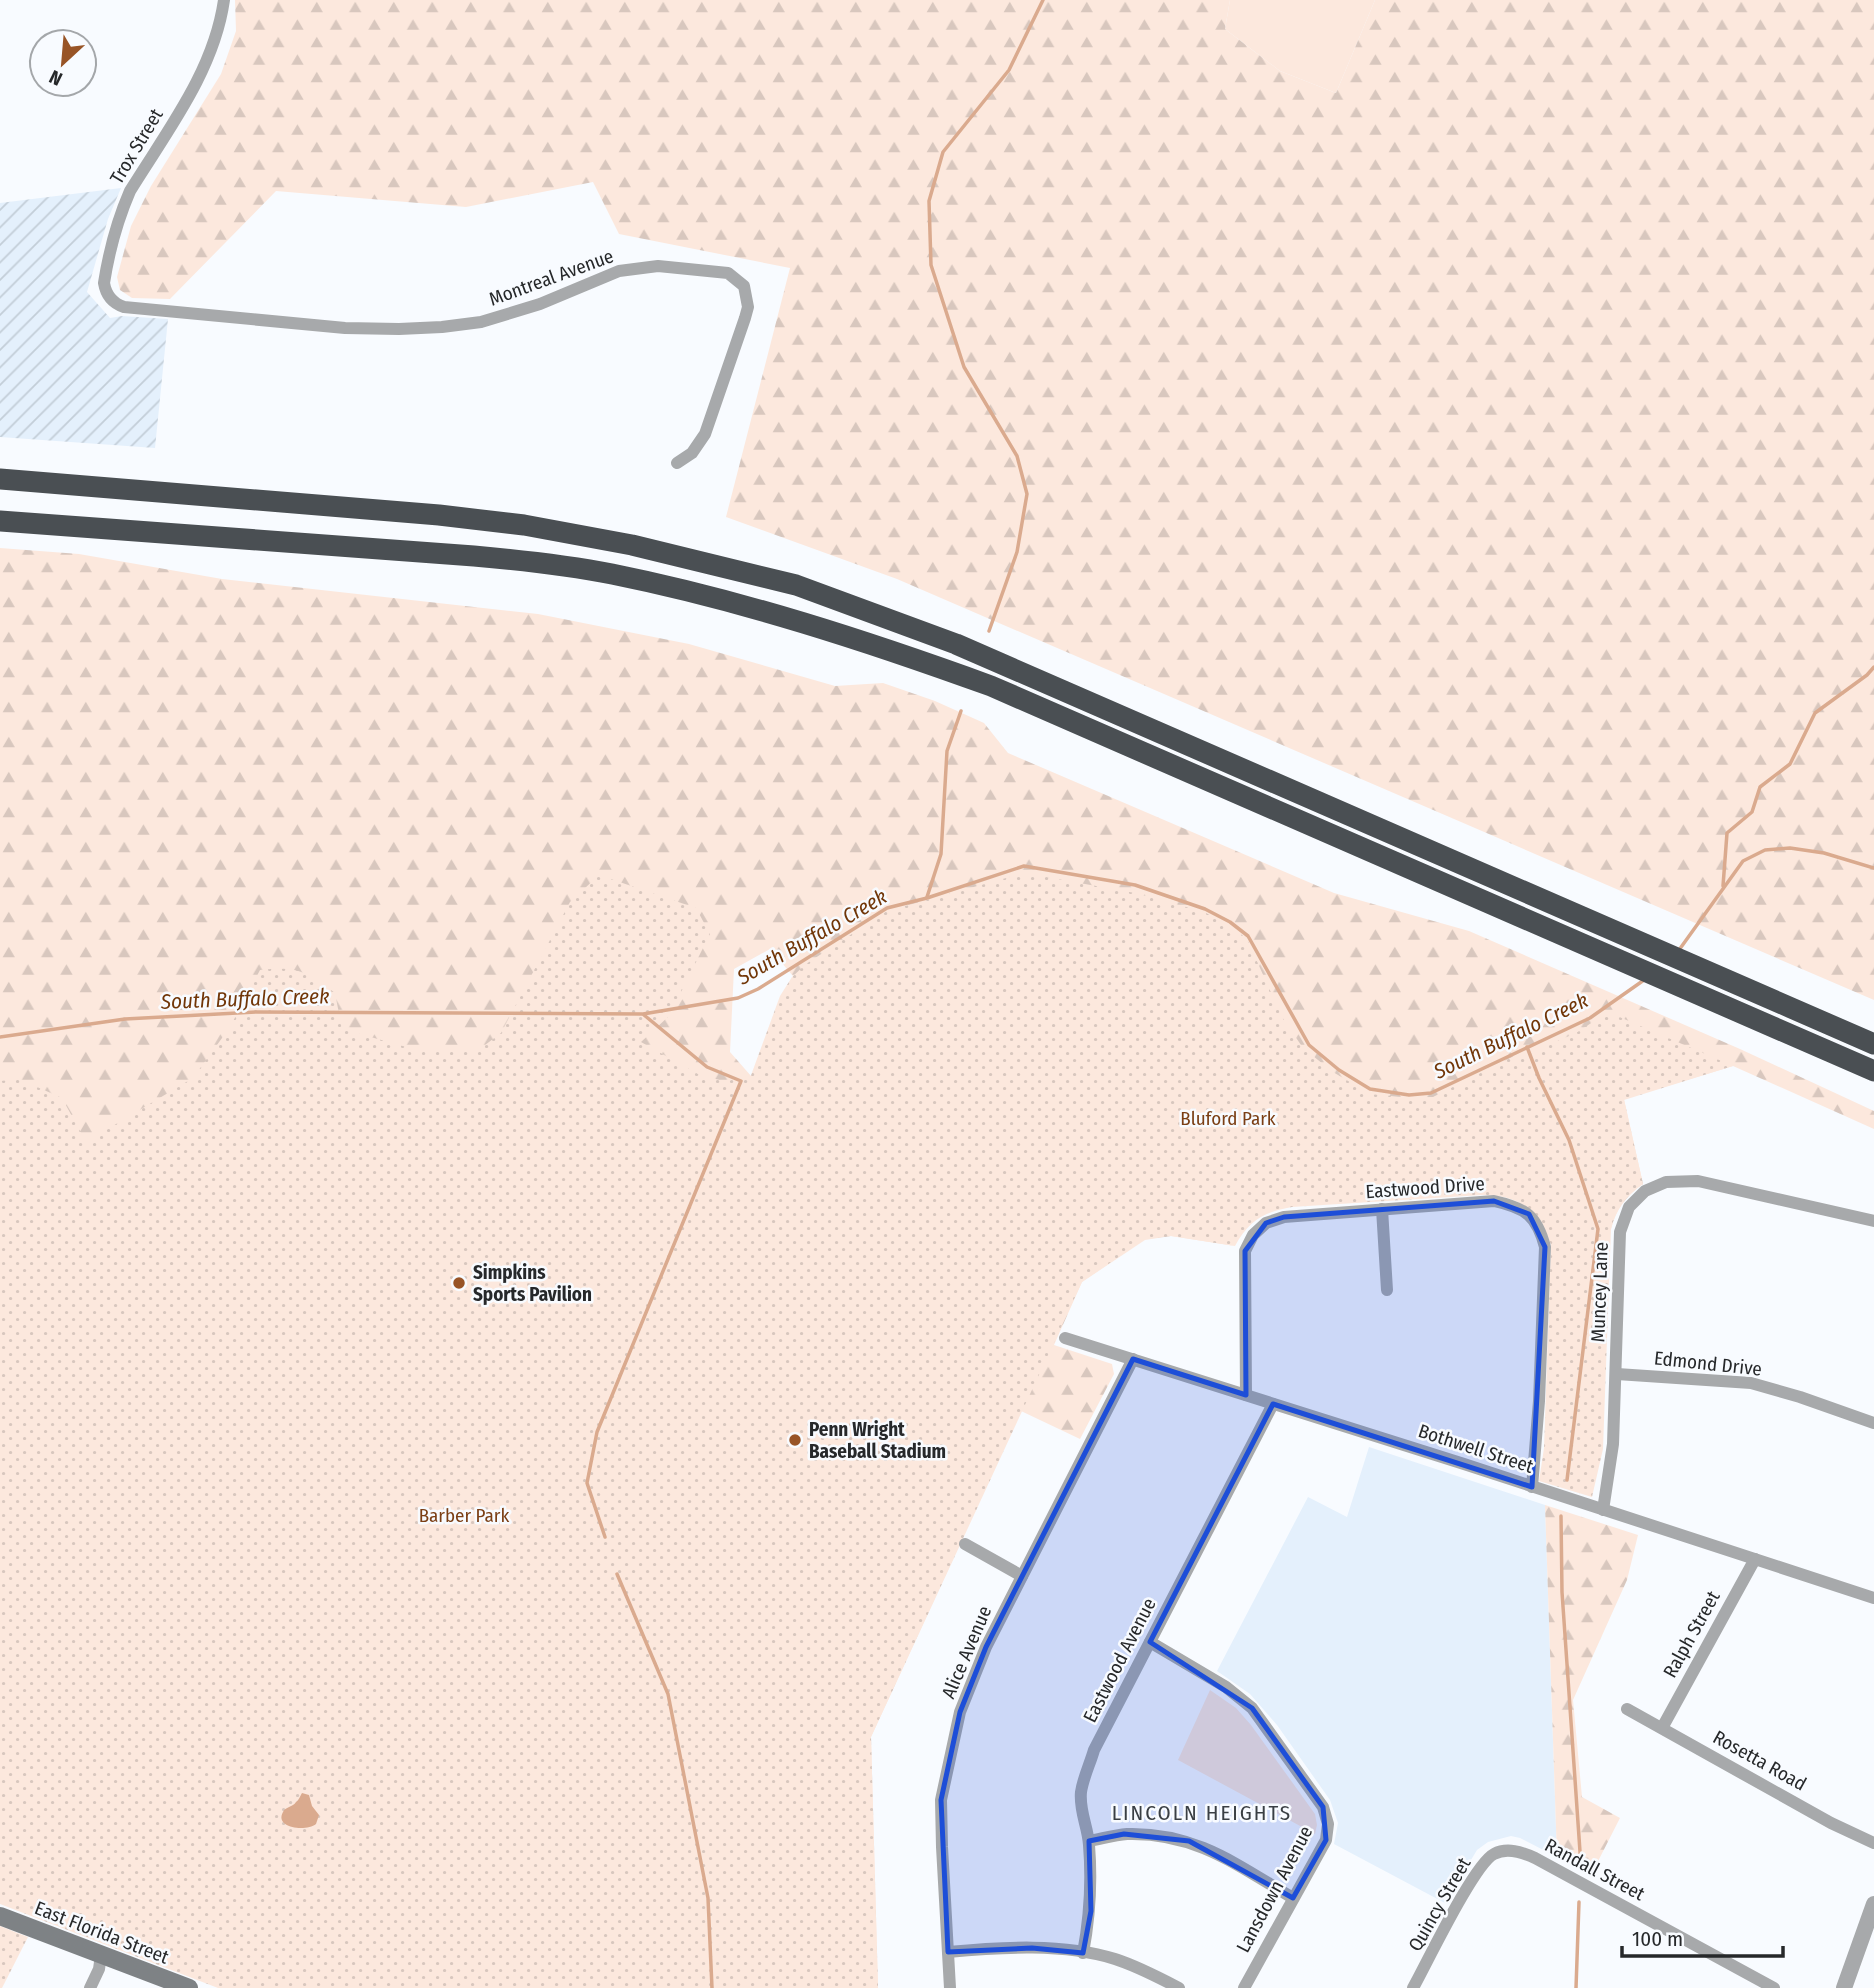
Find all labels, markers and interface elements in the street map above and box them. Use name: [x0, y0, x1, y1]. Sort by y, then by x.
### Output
north arrow: [28, 28, 98, 98]
text: N: [46, 65, 66, 91]
street label: Trox Street: [105, 104, 168, 188]
street label: Montreal Avenue: [486, 244, 617, 311]
water label: South Buffalo Creek: [732, 884, 892, 991]
water label: South Buffalo Creek: [159, 983, 330, 1015]
water label: South Buffalo Creek: [1429, 987, 1593, 1085]
park label: Bluford Park: [1180, 1107, 1276, 1130]
street label: Eastwood Drive: [1365, 1172, 1485, 1203]
street label: Muncey Lane: [1586, 1241, 1613, 1343]
place label: Simpkins Sports Pavilion: [473, 1261, 592, 1306]
marker: Simpkins Sports Pavilion: [451, 1275, 467, 1291]
street label: Edmond Drive: [1653, 1346, 1763, 1381]
place label: Penn Wright Baseball Stadium: [809, 1418, 946, 1463]
street label: Bothwell Street: [1415, 1419, 1537, 1478]
marker: Penn Wright Baseball Stadium: [787, 1432, 803, 1448]
park label: Barber Park: [419, 1504, 509, 1527]
street label: Ralph Street: [1658, 1586, 1725, 1682]
street label: Eastwood Avenue: [1078, 1594, 1161, 1726]
street label: Alice Avenue: [937, 1602, 996, 1702]
street label: Rosetta Road: [1709, 1725, 1810, 1795]
district label: LINCOLN HEIGHTS: [1112, 1800, 1292, 1826]
street label: Lansdown Avenue: [1231, 1822, 1317, 1956]
street label: Randall Street: [1541, 1833, 1649, 1906]
street label: Quincy Street: [1403, 1853, 1476, 1955]
street label: East Florida Street: [32, 1896, 173, 1969]
scale bar: [1622, 1914, 1783, 1958]
text: 100 m: [1632, 1926, 1683, 1952]

